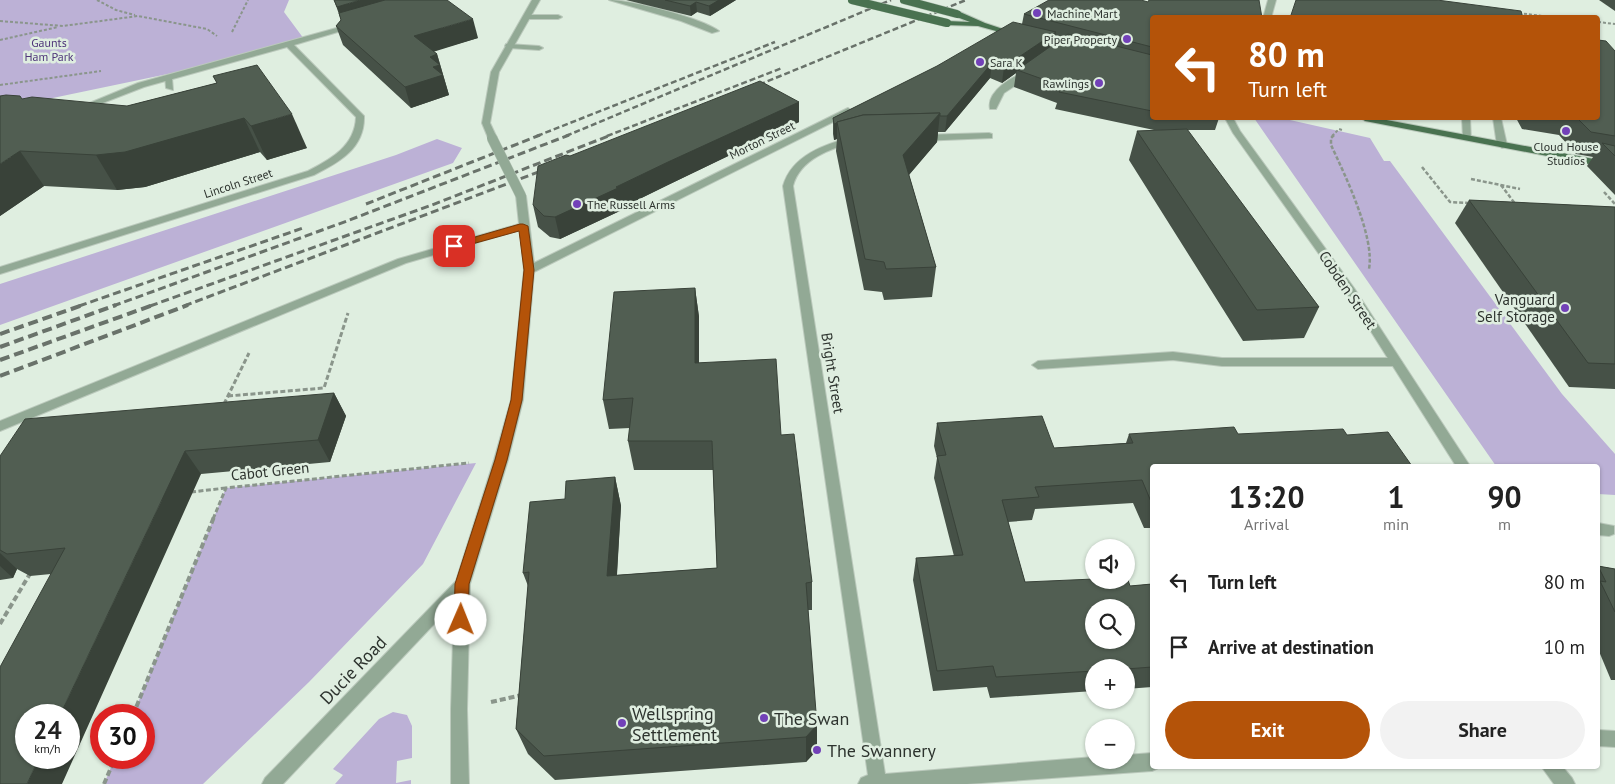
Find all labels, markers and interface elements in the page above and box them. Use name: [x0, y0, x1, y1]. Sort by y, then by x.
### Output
place label: Machine Mart: [1047, 6, 1117, 21]
marker: Machine Mart: [1031, 7, 1043, 19]
text: 80 m: [1248, 31, 1325, 77]
place label: Piper Property: [1044, 32, 1117, 47]
marker: Piper Property: [1121, 33, 1133, 45]
park label: Gaunts Ham Park: [24, 35, 74, 64]
icon: left: [1165, 35, 1230, 100]
place label: Sara K: [990, 55, 1023, 70]
marker: Sara K: [974, 56, 986, 68]
text: Turn left: [1248, 75, 1327, 103]
place label: Rawlings: [1042, 76, 1089, 91]
marker: Rawlings: [1093, 77, 1105, 89]
street label: Morton Street: [727, 118, 797, 162]
marker: Cloud House Studios: [1560, 125, 1572, 137]
place label: Cloud House Studios: [1533, 139, 1599, 168]
street label: Lincoln Street: [202, 165, 274, 201]
place label: The Russell Arms: [587, 197, 675, 212]
marker: The Russell Arms: [571, 198, 583, 210]
pin: [433, 225, 475, 267]
icon: arrive: [440, 232, 468, 260]
street label: Cobden Street: [1315, 247, 1381, 333]
place label: Vanguard Self Storage: [1477, 290, 1555, 326]
marker: Vanguard Self Storage: [1559, 302, 1571, 314]
street label: Bright Street: [817, 331, 849, 415]
street label: Cabot Green: [230, 457, 310, 485]
text: 13:20: [1228, 477, 1305, 516]
text: 1: [1388, 477, 1405, 516]
text: 90: [1487, 477, 1522, 516]
text: Arrival: [1244, 514, 1289, 534]
text: min: [1383, 514, 1409, 534]
text: m: [1498, 514, 1511, 534]
map controls: [1085, 539, 1135, 769]
button: sound: [1085, 539, 1135, 589]
icon: left: [1165, 568, 1193, 596]
text: Turn left: [1208, 570, 1277, 594]
text: 80 m: [1544, 570, 1585, 594]
position arrow: [434, 593, 486, 645]
button: search: [1085, 599, 1135, 649]
street label: Ducie Road: [315, 631, 391, 709]
icon: arrive: [1165, 633, 1193, 661]
text: Arrive at destination: [1208, 635, 1374, 659]
text: 10 m: [1544, 635, 1585, 659]
button: +: [1085, 659, 1135, 709]
button: Exit: [1165, 701, 1370, 759]
button: Share: [1380, 701, 1585, 759]
place label: Wellspring Settlement: [632, 702, 717, 746]
speed limit sign: 30: [90, 704, 155, 769]
place label: The Swan: [774, 707, 849, 730]
marker: The Swan: [758, 712, 770, 724]
text: 24: [33, 714, 62, 746]
marker: Wellspring Settlement: [616, 717, 628, 729]
button: −: [1085, 719, 1135, 769]
place label: The Swannery: [827, 739, 936, 762]
text: km/h: [34, 741, 61, 756]
marker: The Swannery: [811, 744, 823, 756]

